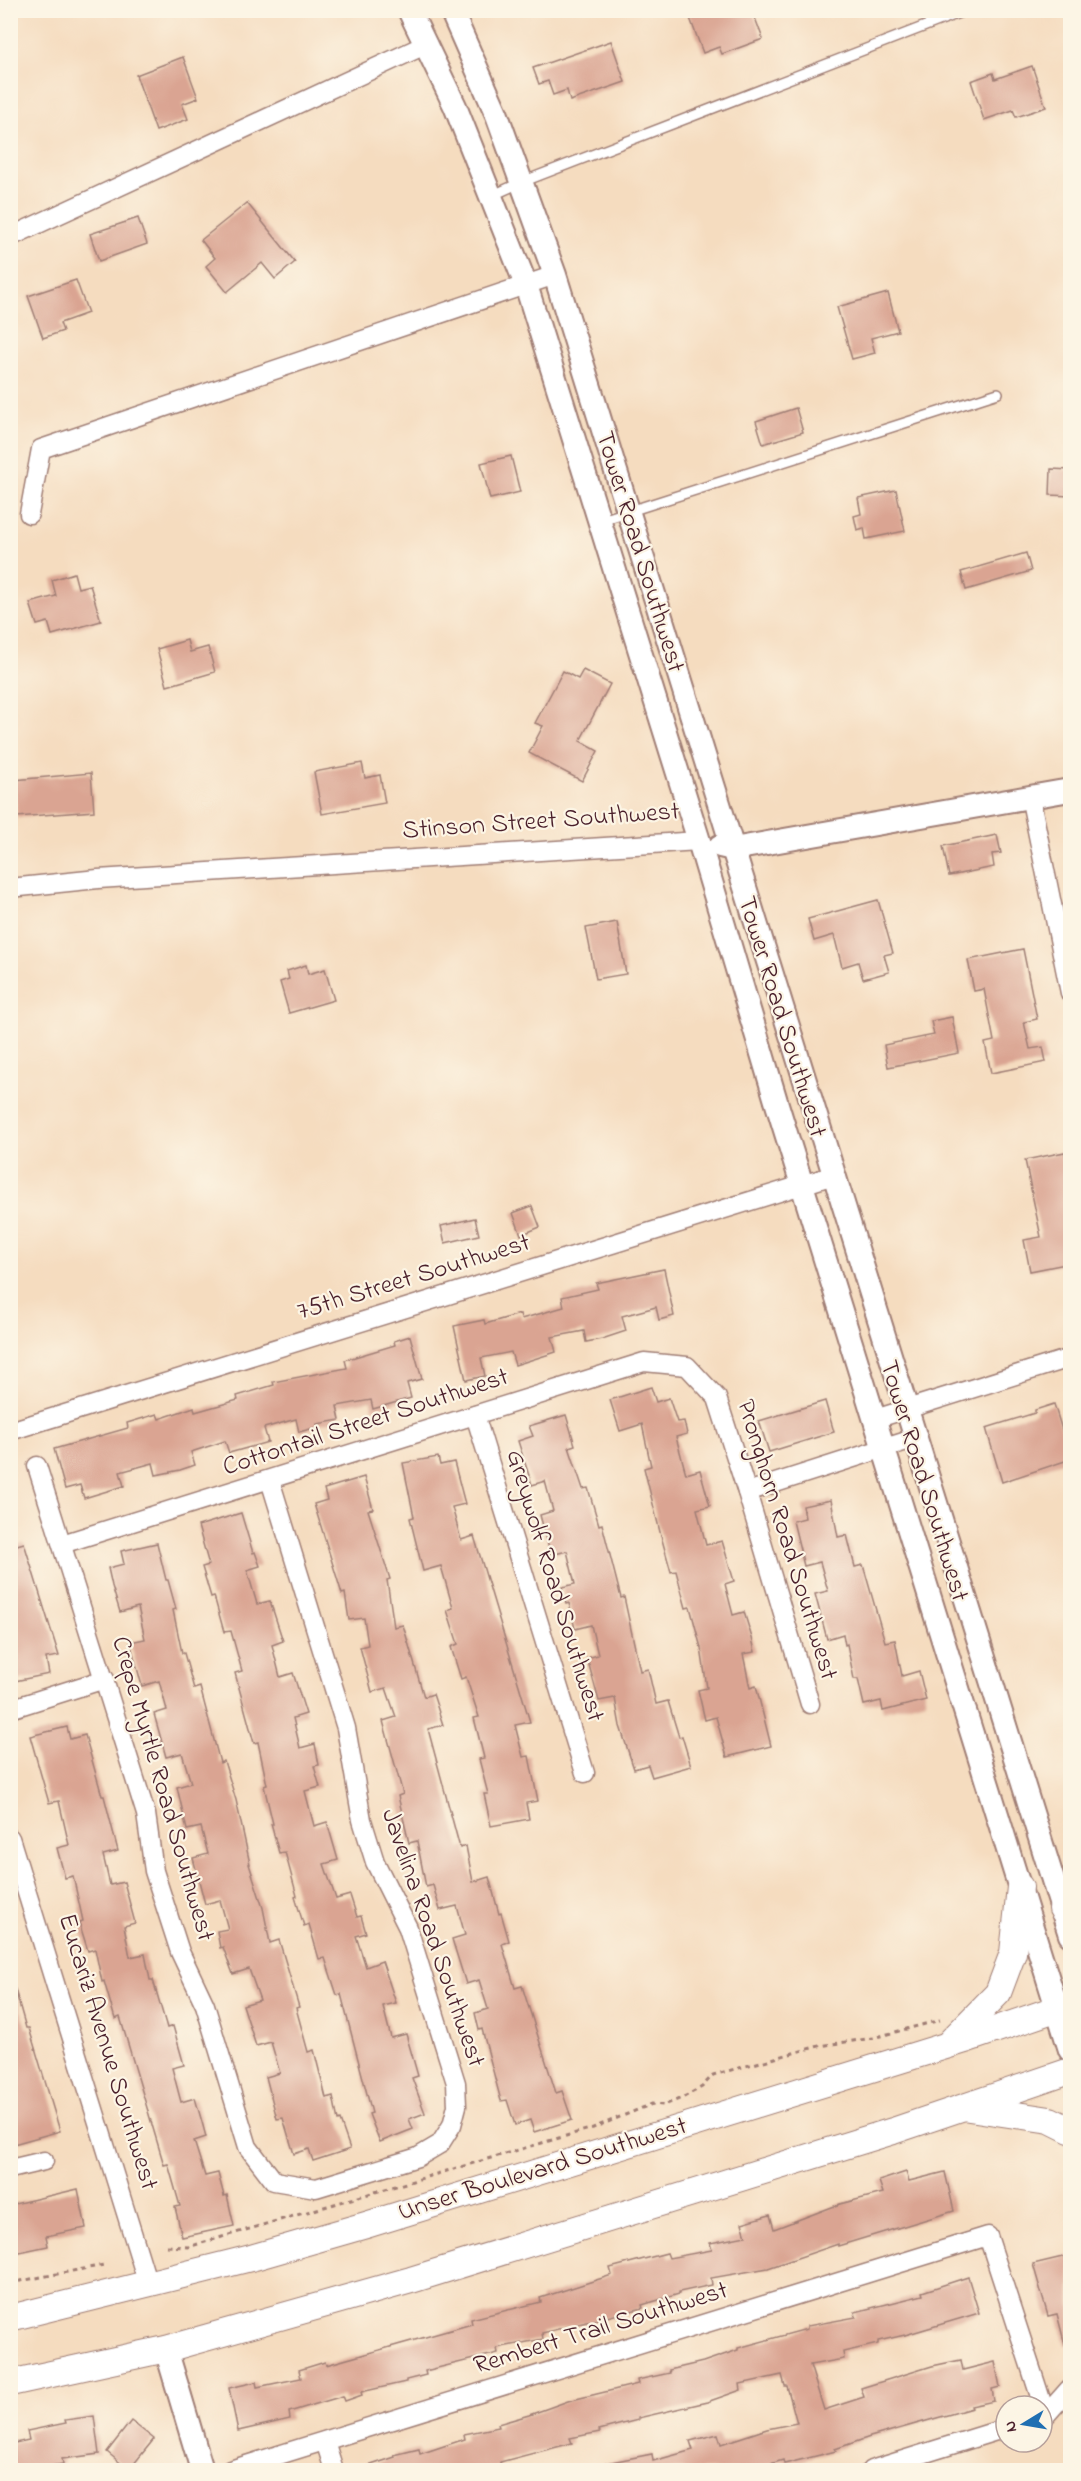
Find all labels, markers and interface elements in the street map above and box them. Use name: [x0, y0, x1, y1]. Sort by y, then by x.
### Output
street label: Tower Road Southwest: [584, 427, 694, 678]
street label: Stinson Street Southwest: [401, 793, 681, 851]
street label: Tower Road Southwest: [726, 892, 836, 1143]
street label: 75th Street Southwest: [293, 1224, 535, 1332]
street label: Tower Road Southwest: [868, 1356, 978, 1607]
street label: Cottontail Street Southwest: [218, 1359, 514, 1487]
street label: Pronghorn Road Southwest: [725, 1395, 847, 1685]
street label: Greywolf Road Southwest: [494, 1445, 614, 1727]
street label: Crepe Myrtle Road Southwest: [100, 1632, 224, 1946]
street label: Javelina Road Southwest: [370, 1803, 494, 2073]
street label: Eucariz Avenue Southwest: [47, 1909, 167, 2195]
street label: Unser Boulevard Southwest: [394, 2108, 693, 2232]
street label: Rembert Trail Southwest: [469, 2272, 733, 2386]
north arrow: [994, 2394, 1054, 2454]
text: N: [998, 2419, 1024, 2434]

